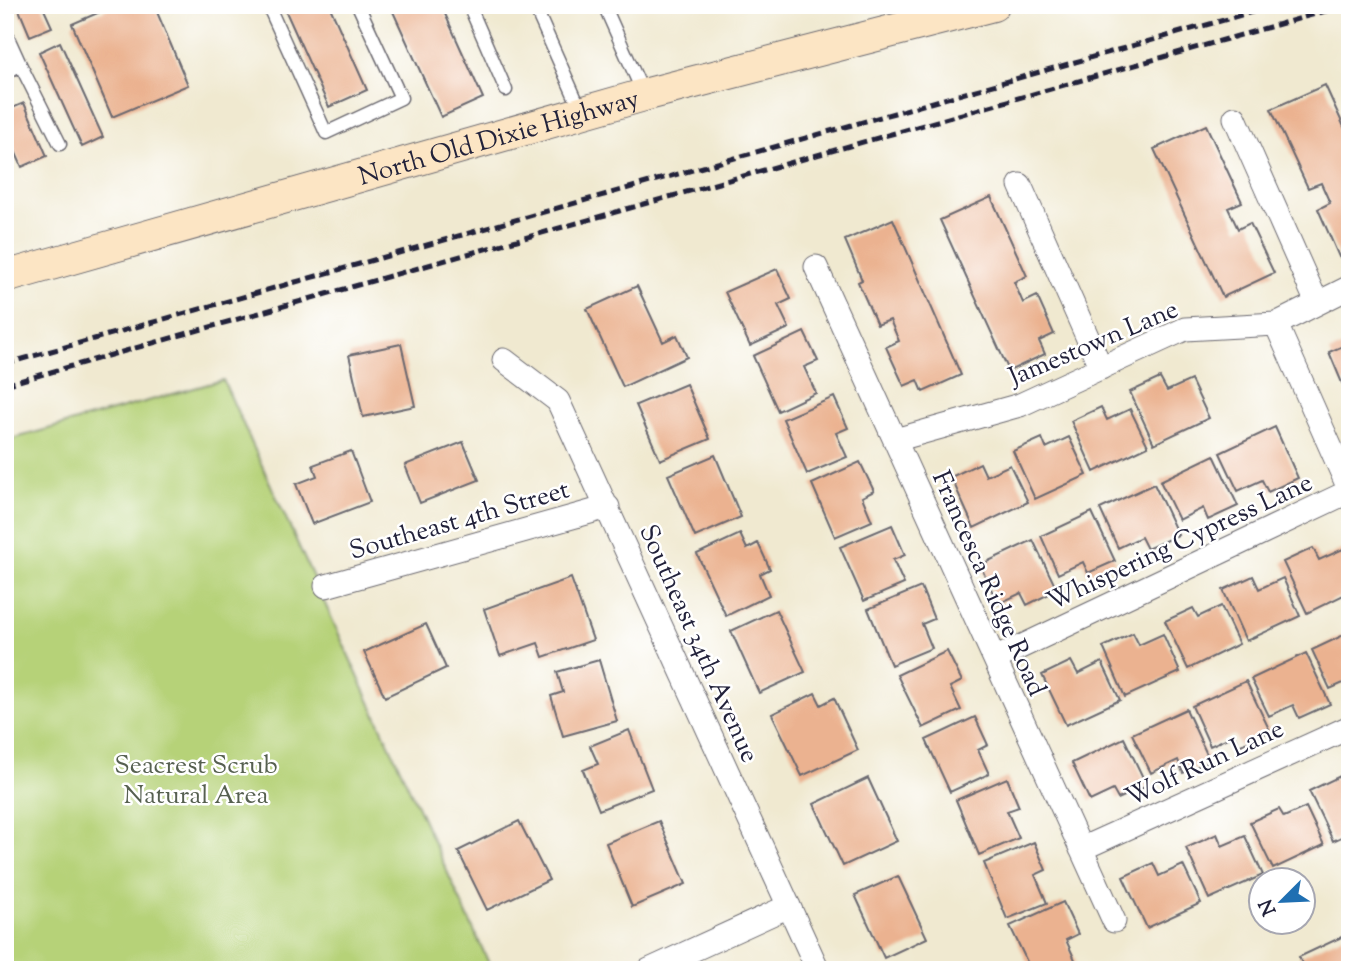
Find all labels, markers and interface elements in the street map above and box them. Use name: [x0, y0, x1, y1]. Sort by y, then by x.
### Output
street label: North Old Dixie Highway: [354, 81, 644, 196]
street label: Jamestown Lane: [1002, 292, 1184, 397]
street label: Francesca Ridge Road: [921, 465, 1054, 703]
street label: Whispering Cypress Lane: [1041, 465, 1319, 621]
street label: Southeast 4th Street: [345, 472, 574, 570]
street label: Southeast 34th Avenue: [628, 519, 767, 769]
street label: Wolf Run Lane: [1120, 711, 1290, 817]
park label: Seacrest Scrub Natural Area: [114, 748, 278, 815]
north arrow: [1246, 866, 1316, 936]
text: N: [1253, 894, 1284, 919]

